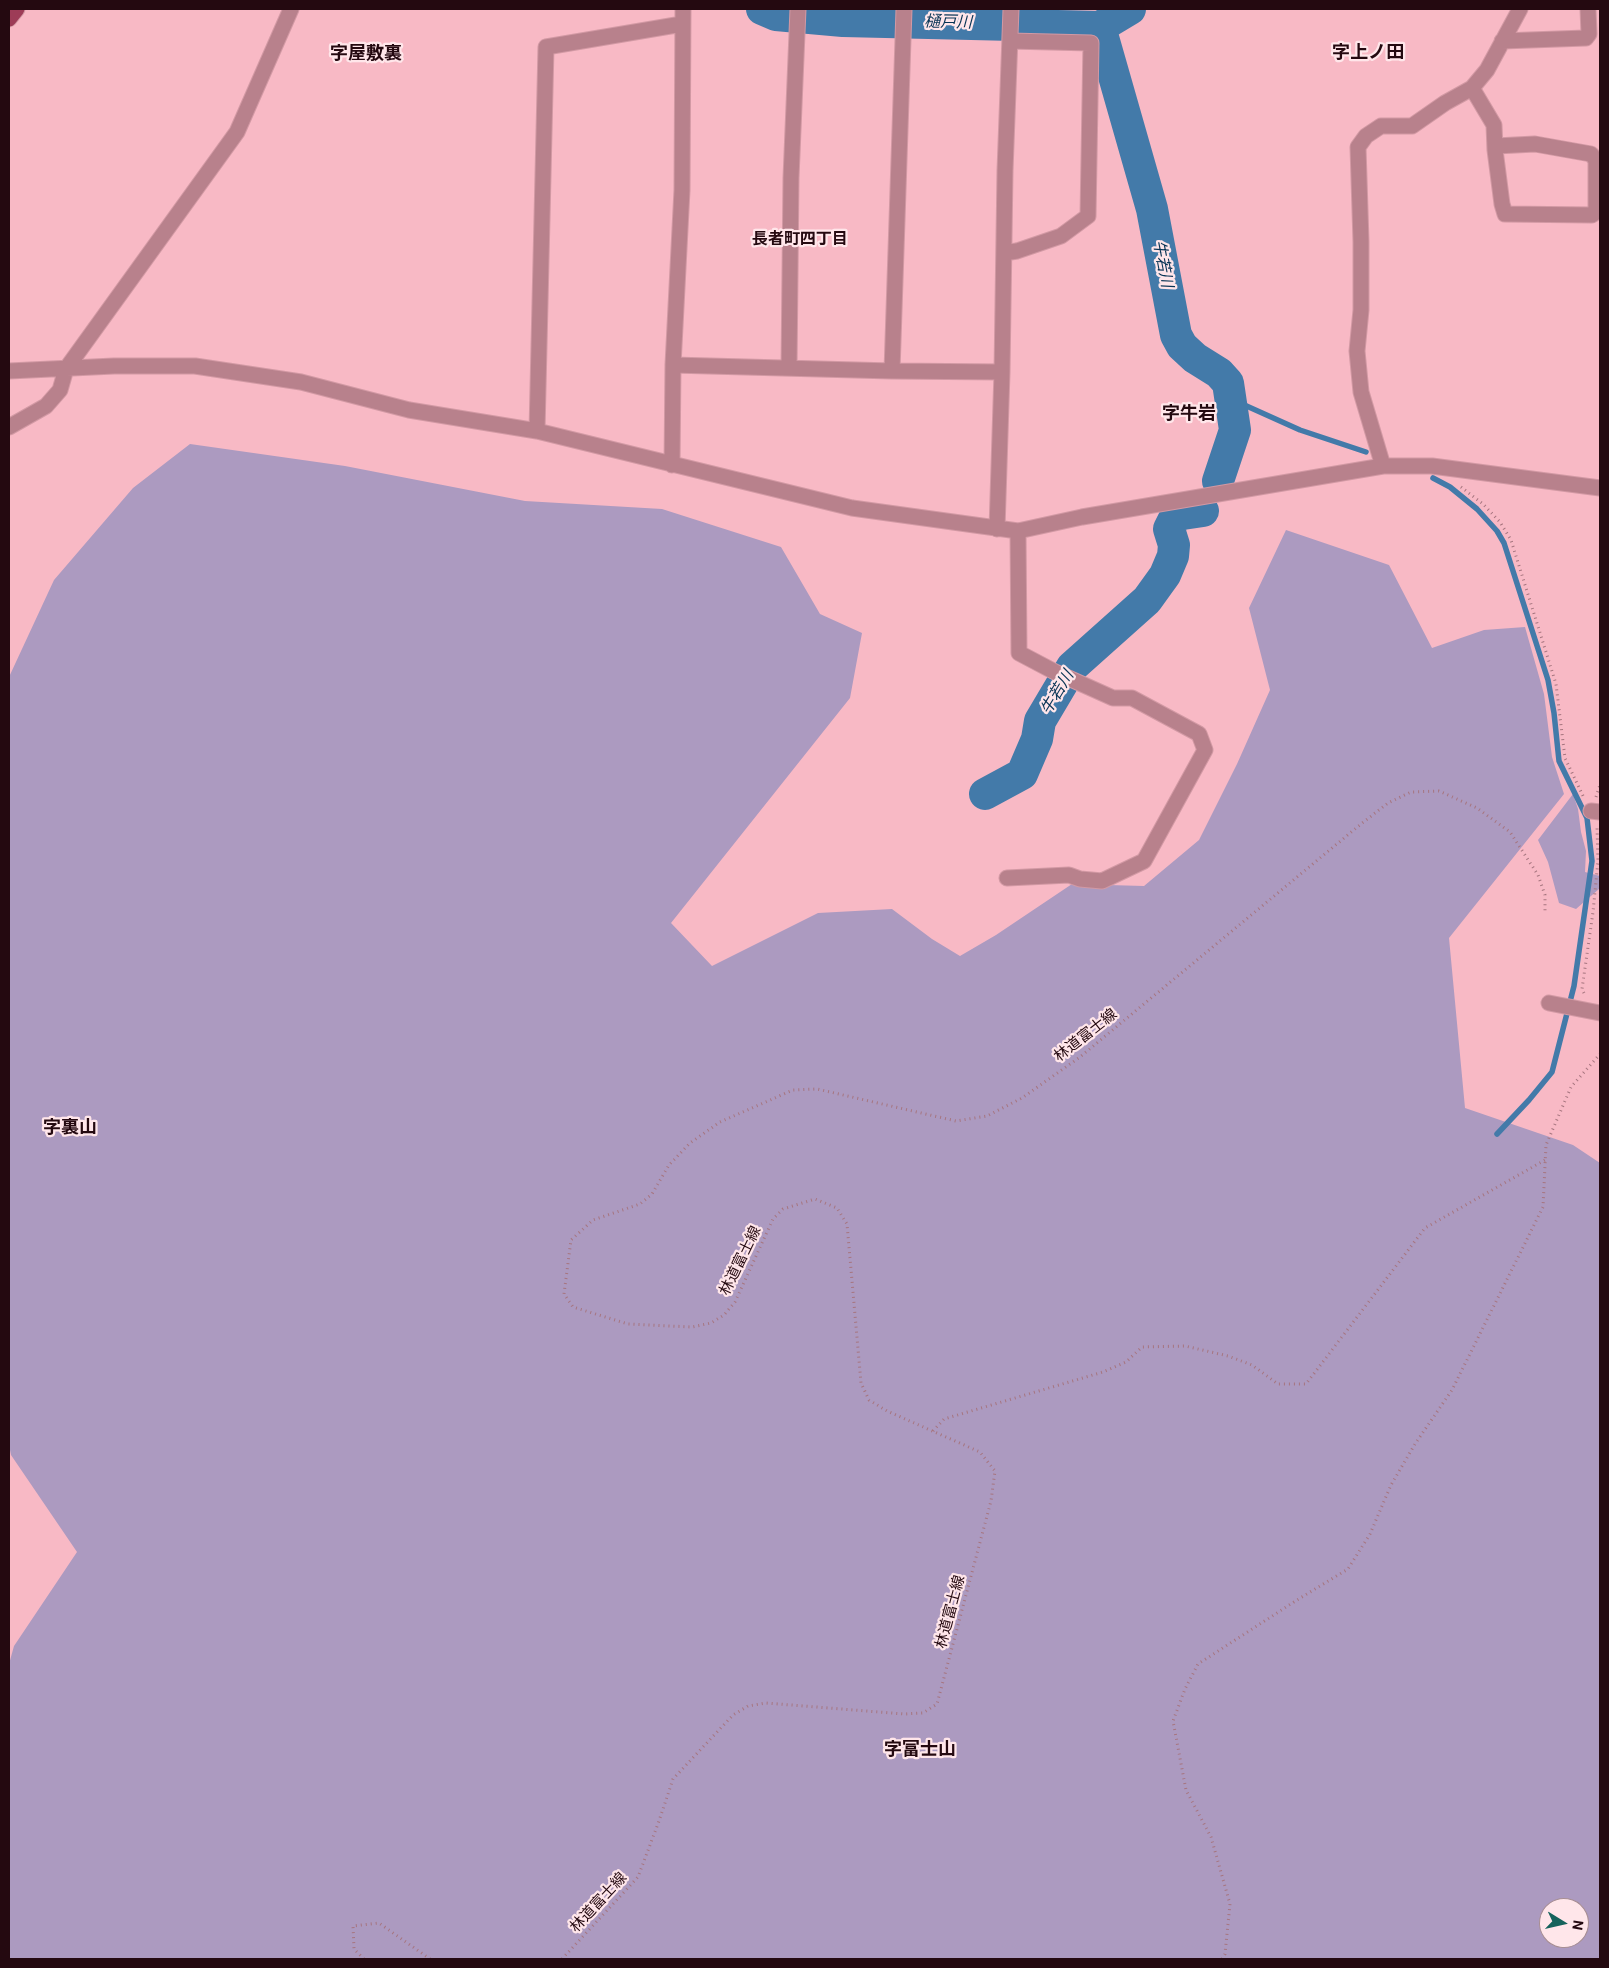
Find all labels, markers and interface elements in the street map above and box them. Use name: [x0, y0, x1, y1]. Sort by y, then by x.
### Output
water label: 樋戸川: [924, 13, 972, 33]
district label: 字上ノ田: [1332, 42, 1404, 64]
district label: 字屋敷裏: [330, 43, 402, 65]
district label: 長者町四丁目: [752, 230, 848, 250]
water label: 牛若川: [1148, 239, 1176, 289]
district label: 字牛岩: [1162, 403, 1216, 425]
water label: 牛若川: [1037, 667, 1079, 719]
street label: 林道富士線: [1051, 1006, 1121, 1066]
district label: 字裏山: [43, 1117, 97, 1139]
street label: 林道富士線: [716, 1223, 766, 1299]
street label: 林道富士線: [933, 1573, 969, 1651]
district label: 字富士山: [884, 1739, 956, 1761]
street label: 林道富士線: [567, 1869, 631, 1937]
north arrow: [1539, 1898, 1589, 1948]
text: N: [1569, 1919, 1587, 1931]

